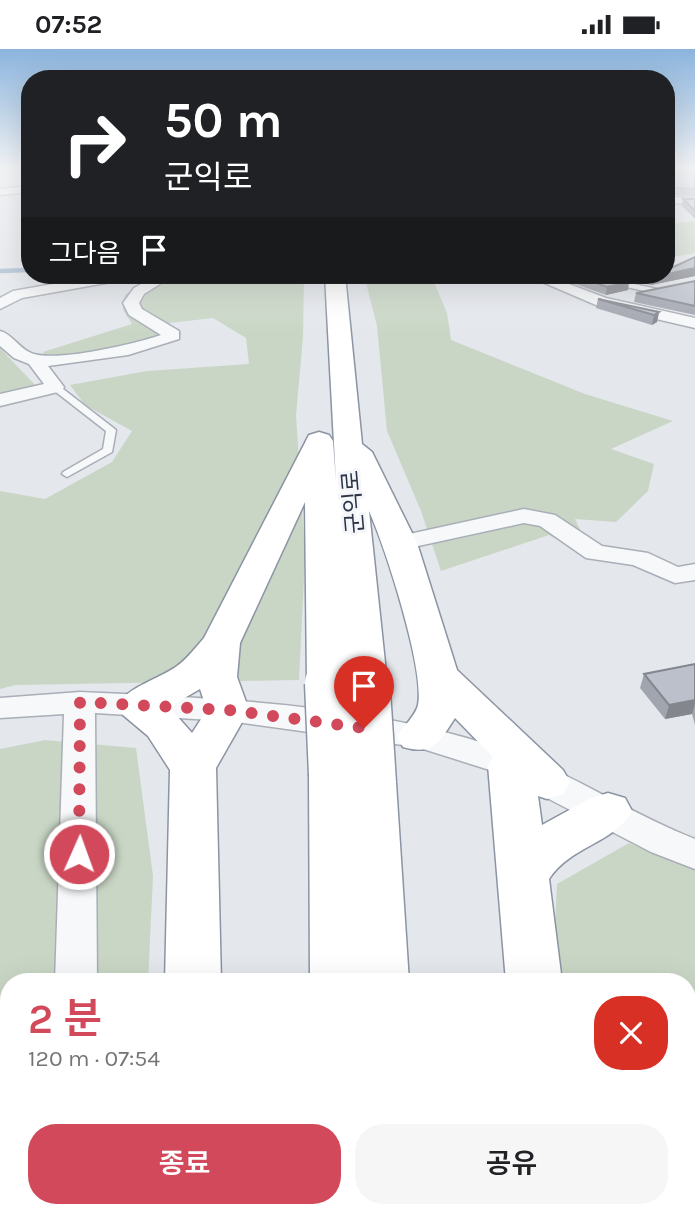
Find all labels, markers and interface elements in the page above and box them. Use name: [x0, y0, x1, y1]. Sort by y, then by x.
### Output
text: 07:52: [35, 9, 102, 40]
text: 50 m: [164, 92, 282, 149]
icon: right: [49, 98, 140, 189]
text: 군익로: [164, 159, 252, 196]
icon: arrive: [135, 231, 173, 269]
text: 그다음: [49, 238, 121, 269]
street label: 군익로: [337, 469, 369, 535]
pin: [334, 656, 394, 728]
icon: arrive: [345, 667, 383, 705]
position arrow: [42, 817, 116, 891]
text: 2 분: [28, 994, 102, 1044]
button: close: [594, 996, 668, 1070]
text: 120 m · 07:54: [28, 1045, 160, 1072]
button: 종료: [28, 1124, 341, 1204]
button: 공유: [355, 1124, 668, 1204]

